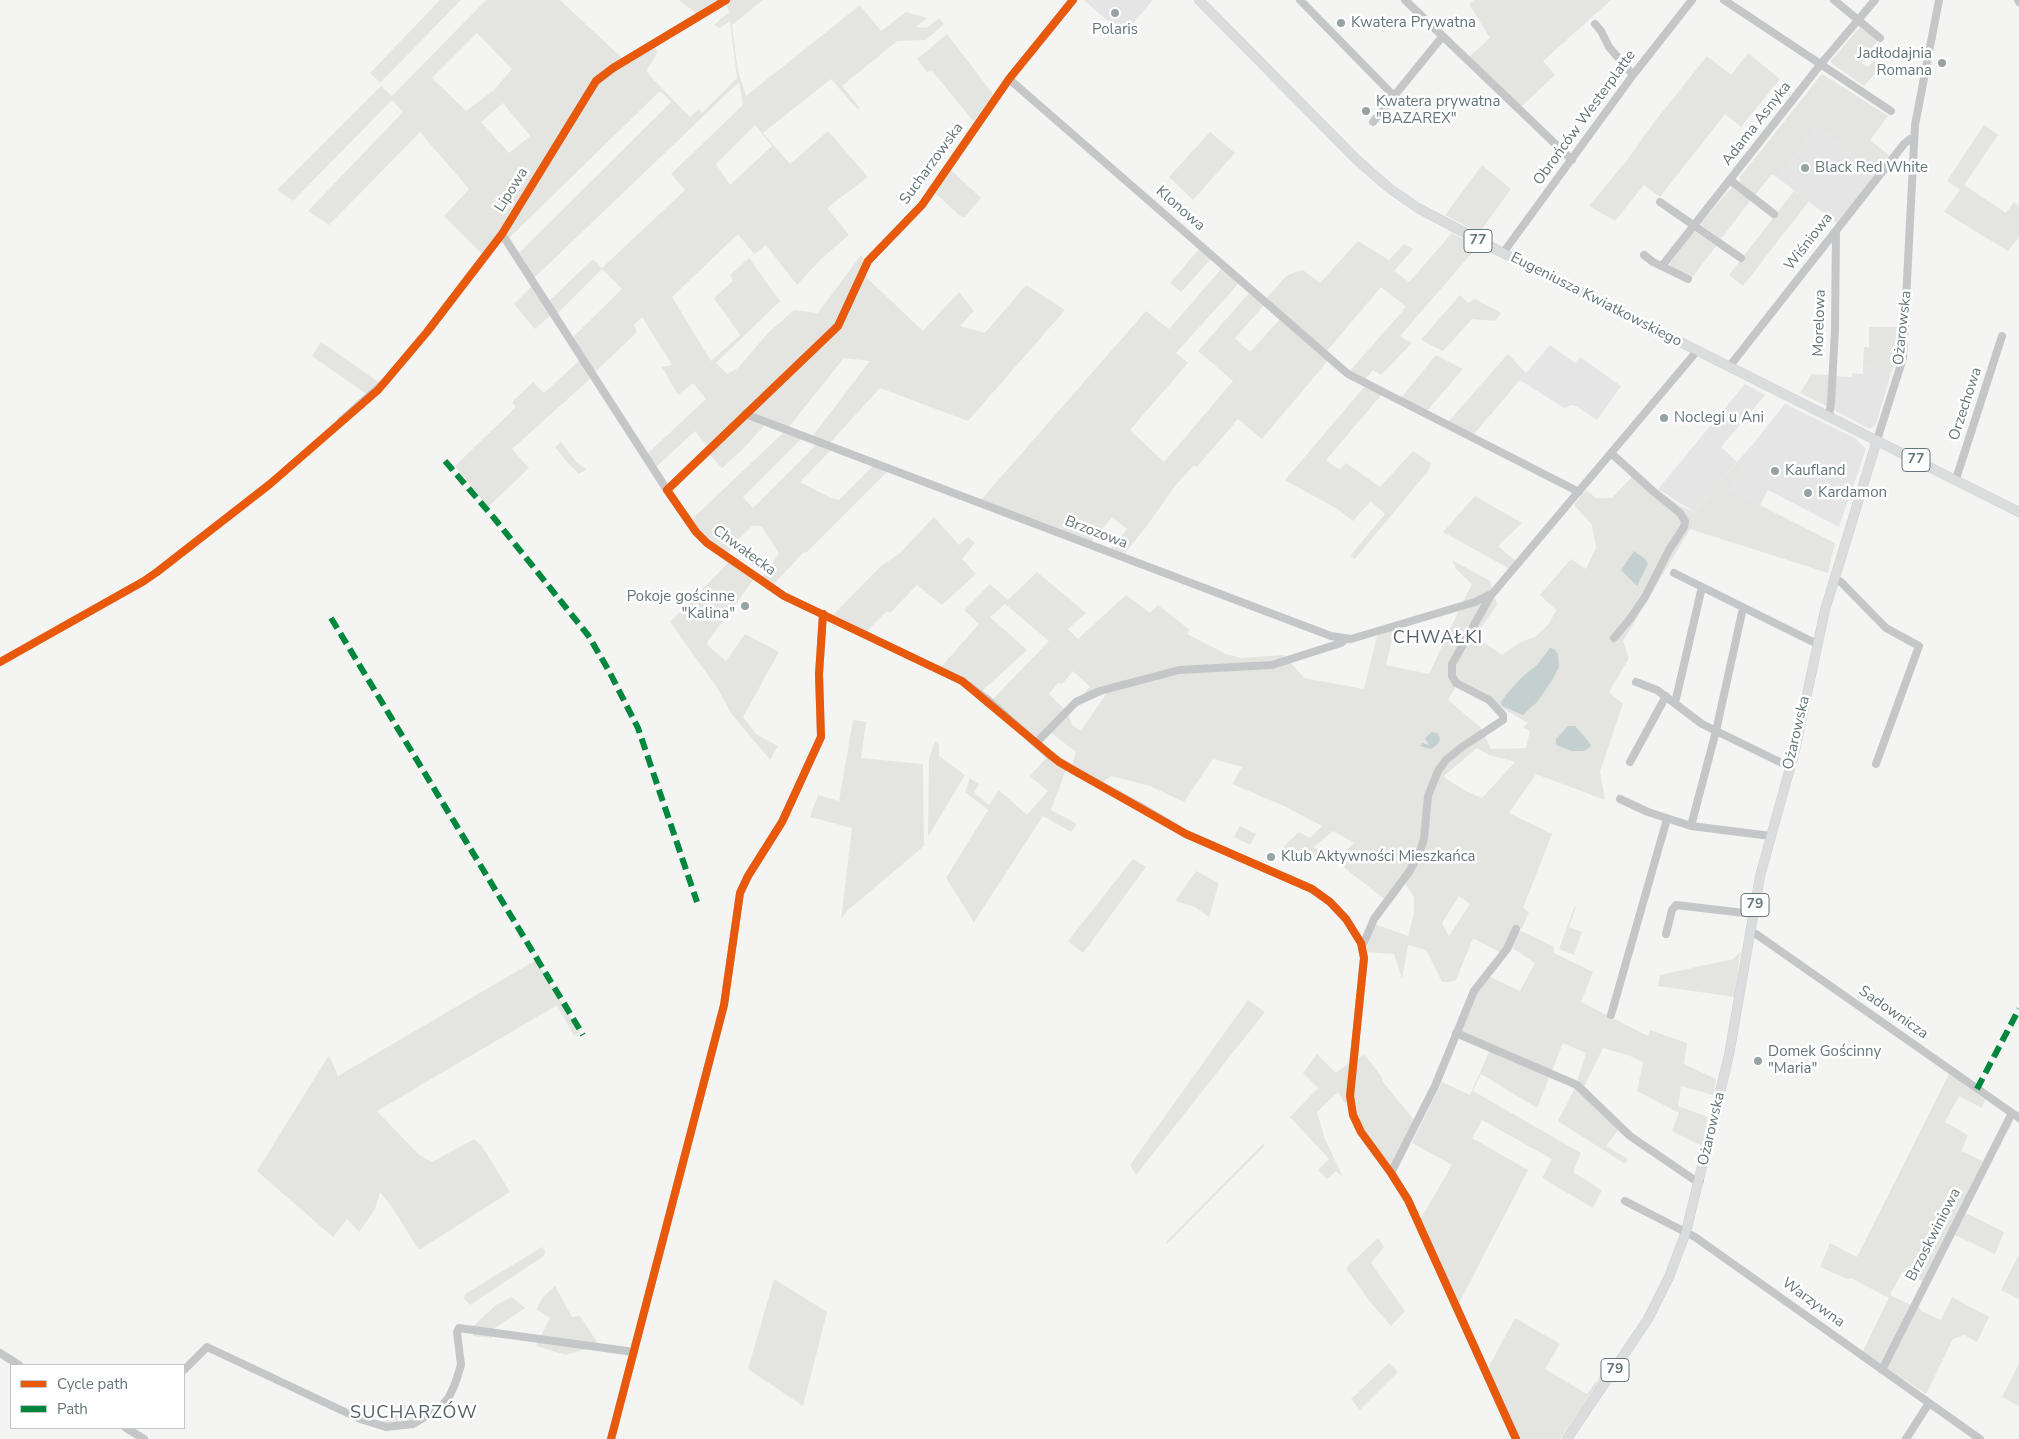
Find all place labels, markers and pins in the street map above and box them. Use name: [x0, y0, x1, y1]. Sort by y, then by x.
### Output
marker: Polaris: [1109, 7, 1121, 19]
place label: Kwatera Prywatna: [1351, 14, 1476, 32]
marker: Kwatera Prywatna: [1335, 17, 1347, 29]
place label: Polaris: [1092, 21, 1138, 39]
place label: Jadłodajnia Romana: [1858, 45, 1932, 80]
marker: Jadłodajnia Romana: [1936, 57, 1948, 69]
place label: Kwatera prywatna "BAZAREX": [1376, 93, 1500, 128]
marker: Kwatera prywatna "BAZAREX": [1360, 105, 1372, 117]
place label: Black Red White: [1815, 159, 1928, 177]
marker: Black Red White: [1799, 162, 1811, 174]
place label: Noclegi u Ani: [1674, 409, 1764, 427]
marker: Noclegi u Ani: [1658, 412, 1670, 424]
place label: Kaufland: [1785, 462, 1845, 480]
marker: Kaufland: [1769, 465, 1781, 477]
place label: Kardamon: [1818, 484, 1887, 502]
marker: Kardamon: [1802, 487, 1814, 499]
place label: Pokoje gościnne "Kalina": [627, 588, 735, 623]
marker: Pokoje gościnne "Kalina": [739, 600, 751, 612]
place label: Klub Aktywności Mieszkańca: [1281, 848, 1475, 866]
marker: Klub Aktywności Mieszkańca: [1265, 851, 1277, 863]
place label: Domek Gościnny "Maria": [1768, 1043, 1881, 1078]
marker: Domek Gościnny "Maria": [1752, 1055, 1764, 1067]

